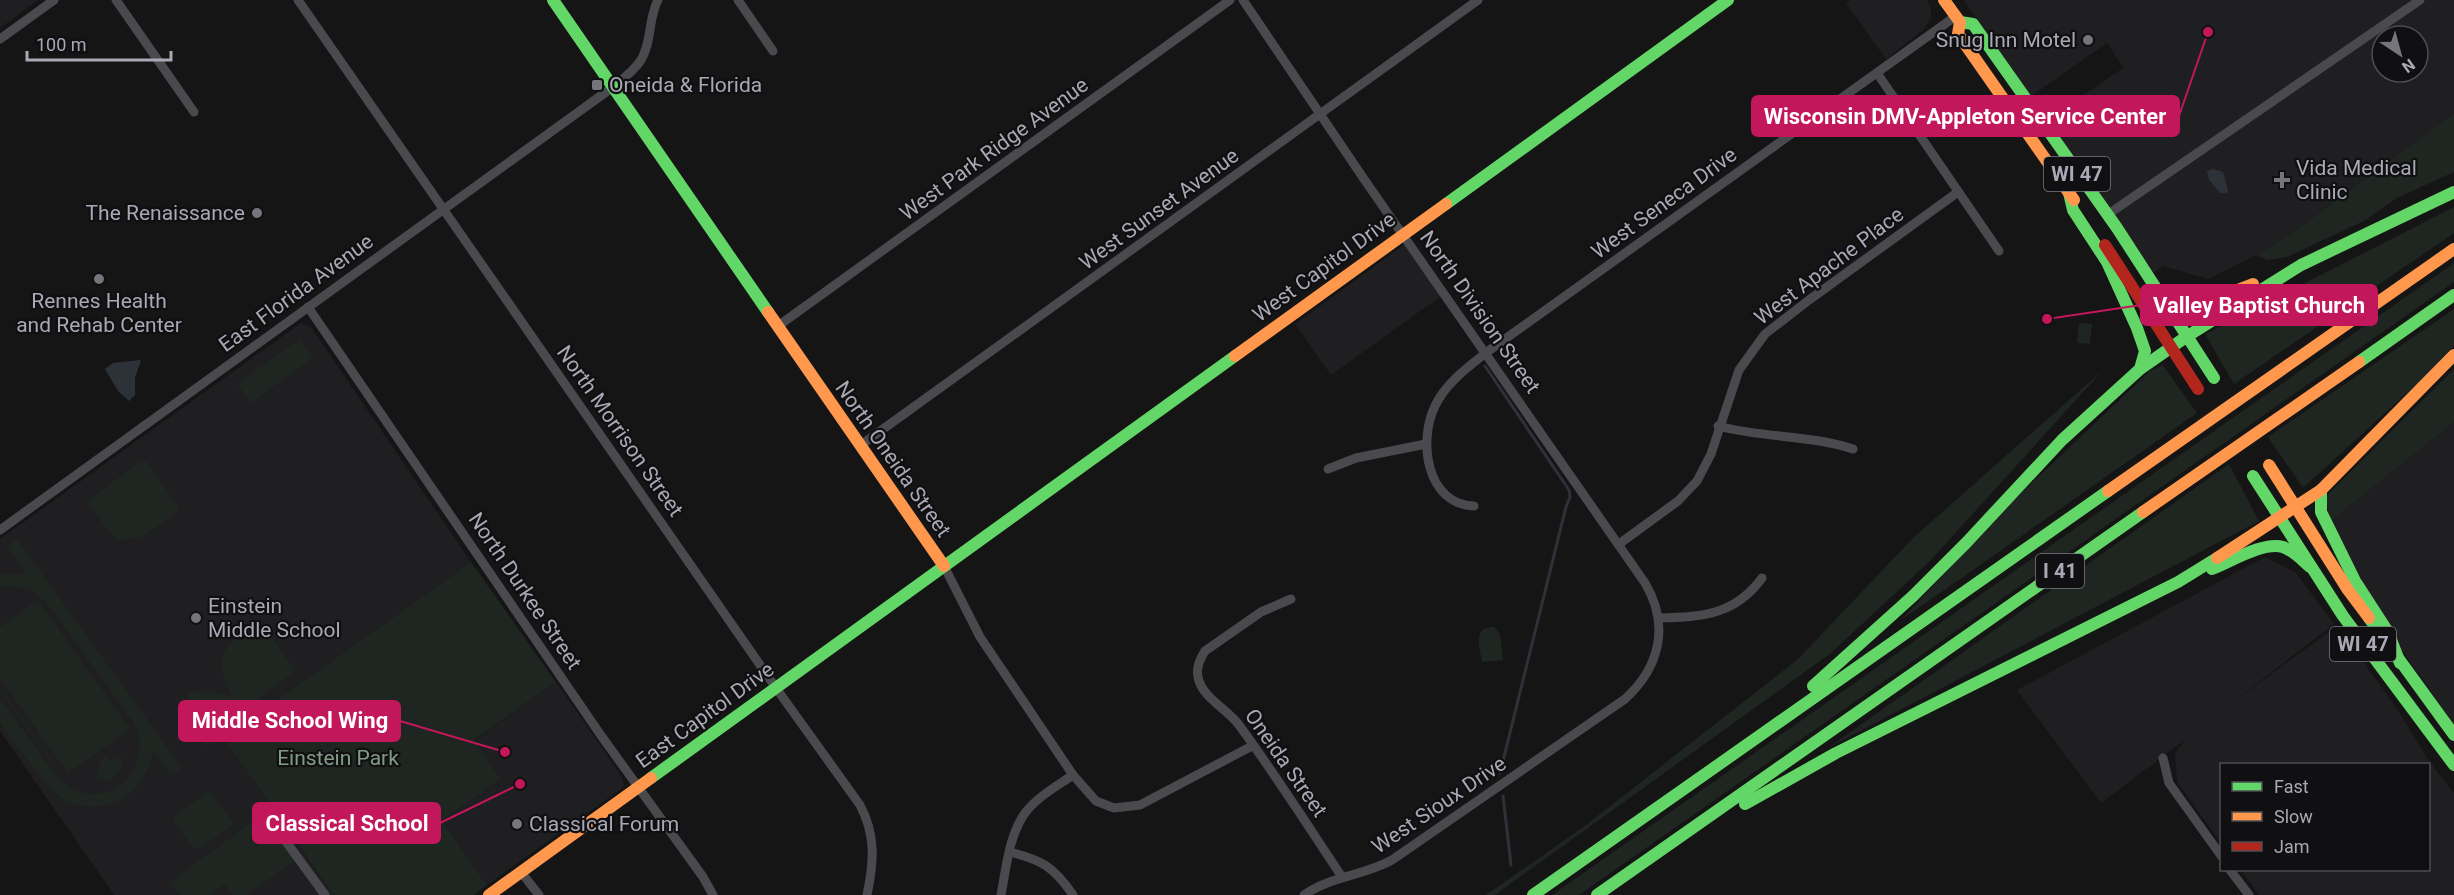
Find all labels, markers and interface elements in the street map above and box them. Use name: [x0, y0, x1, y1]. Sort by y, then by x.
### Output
scale bar: [27, 24, 171, 62]
north arrow: [2370, 24, 2430, 84]
place label: Snug Inn Motel: [1936, 28, 2076, 52]
marker: Snug Inn Motel: [2081, 33, 2095, 47]
text: 100 m: [36, 34, 87, 55]
text: N: [2398, 55, 2419, 77]
place label: Oneida & Florida: [609, 73, 762, 97]
street label: West Park Ridge Avenue: [895, 73, 1093, 225]
marker: Oneida & Florida: [590, 78, 604, 92]
callout: Wisconsin DMV-Appleton Service Center: [1752, 96, 2179, 136]
text: Wisconsin DMV-Appleton Service Center: [1764, 104, 2166, 129]
street label: West Seneca Drive: [1587, 142, 1741, 264]
street label: West Sunset Avenue: [1075, 143, 1243, 275]
place label: Vida Medical Clinic: [2296, 156, 2417, 204]
road number: WI 47: [2044, 157, 2110, 191]
marker: Vida Medical Clinic: [2273, 171, 2291, 189]
place label: The Renaissance: [86, 201, 245, 225]
street label: West Apache Place: [1750, 202, 1908, 330]
marker: The Renaissance: [250, 206, 264, 220]
street label: West Capitol Drive: [1248, 207, 1400, 327]
street label: North Division Street: [1415, 226, 1545, 398]
street label: East Florida Avenue: [214, 229, 378, 357]
marker: Rennes Health and Rehab Center: [92, 272, 106, 286]
callout: Valley Baptist Church: [2141, 285, 2377, 325]
place label: Rennes Health and Rehab Center: [16, 289, 182, 337]
text: Valley Baptist Church: [2153, 293, 2365, 318]
street label: North Morrison Street: [552, 341, 688, 521]
street label: North Oneida Street: [830, 377, 956, 542]
street label: North Durkee Street: [464, 508, 586, 674]
road number: I 41: [2036, 554, 2084, 588]
place label: Einstein Middle School: [208, 594, 341, 642]
marker: Einstein Middle School: [189, 611, 203, 625]
road number: WI 47: [2330, 627, 2396, 661]
street label: East Capitol Drive: [631, 657, 779, 773]
callout: Middle School Wing: [179, 701, 400, 741]
street label: Oneida Street: [1240, 704, 1332, 822]
text: Middle School Wing: [192, 708, 388, 733]
park label: Einstein Park: [277, 746, 399, 770]
street label: West Sioux Drive: [1367, 751, 1511, 859]
legend: [2220, 763, 2430, 871]
text: Fast: [2274, 776, 2309, 797]
callout: Classical School: [253, 803, 440, 843]
text: Slow: [2274, 806, 2313, 827]
text: Classical School: [266, 811, 428, 836]
place label: Classical Forum: [529, 812, 679, 836]
marker: Classical Forum: [510, 817, 524, 831]
text: Jam: [2274, 836, 2310, 857]

